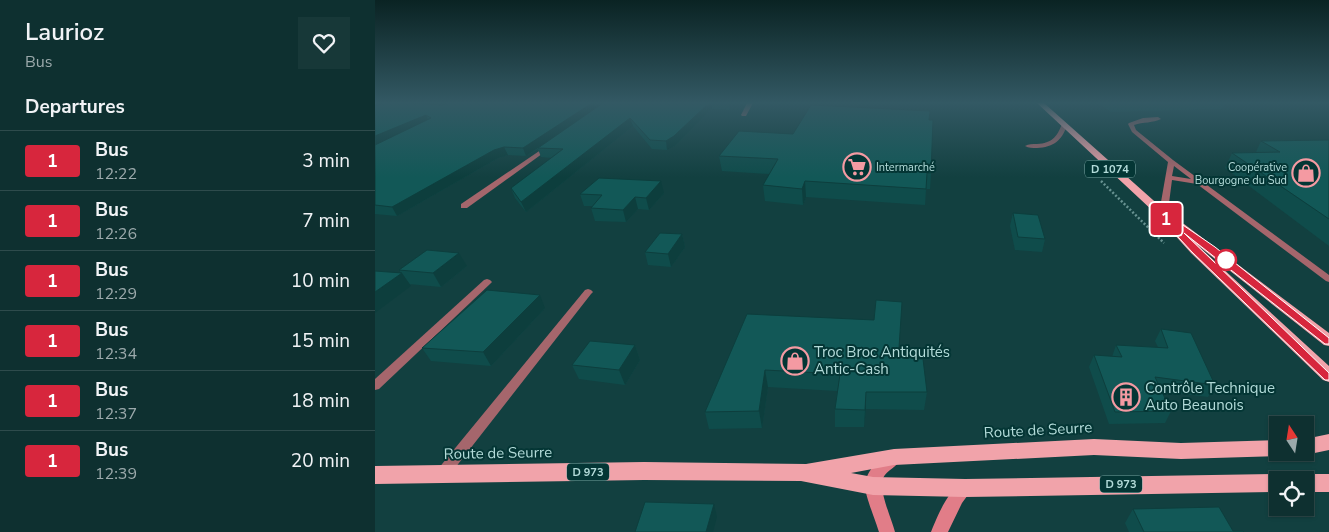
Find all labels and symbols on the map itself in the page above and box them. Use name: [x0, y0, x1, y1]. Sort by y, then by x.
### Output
supermarket icon: Intermarché: [842, 152, 872, 182]
shop icon: Coopérative Bourgogne du Sud: [1291, 158, 1321, 188]
place label: Intermarché: [876, 160, 935, 175]
road number: D 1074: [1085, 160, 1135, 178]
place label: Coopérative Bourgogne du Sud: [1195, 160, 1287, 188]
line badge: 1: [1150, 203, 1182, 235]
unlabelled marker: [1215, 249, 1237, 271]
place label: Troc Broc Antiquités Antic-Cash: [814, 342, 950, 379]
shop icon: Troc Broc Antiquités Antic-Cash: [780, 346, 810, 376]
place label: Contrôle Technique Auto Beaunois: [1145, 378, 1275, 415]
building icon: Contrôle Technique Auto Beaunois: [1111, 382, 1141, 412]
north arrow: [1269, 416, 1314, 461]
street label: Route de Seurre: [983, 417, 1093, 443]
street label: Route de Seurre: [444, 442, 552, 464]
road number: D 973: [567, 464, 609, 481]
road number: D 973: [1100, 476, 1142, 492]

